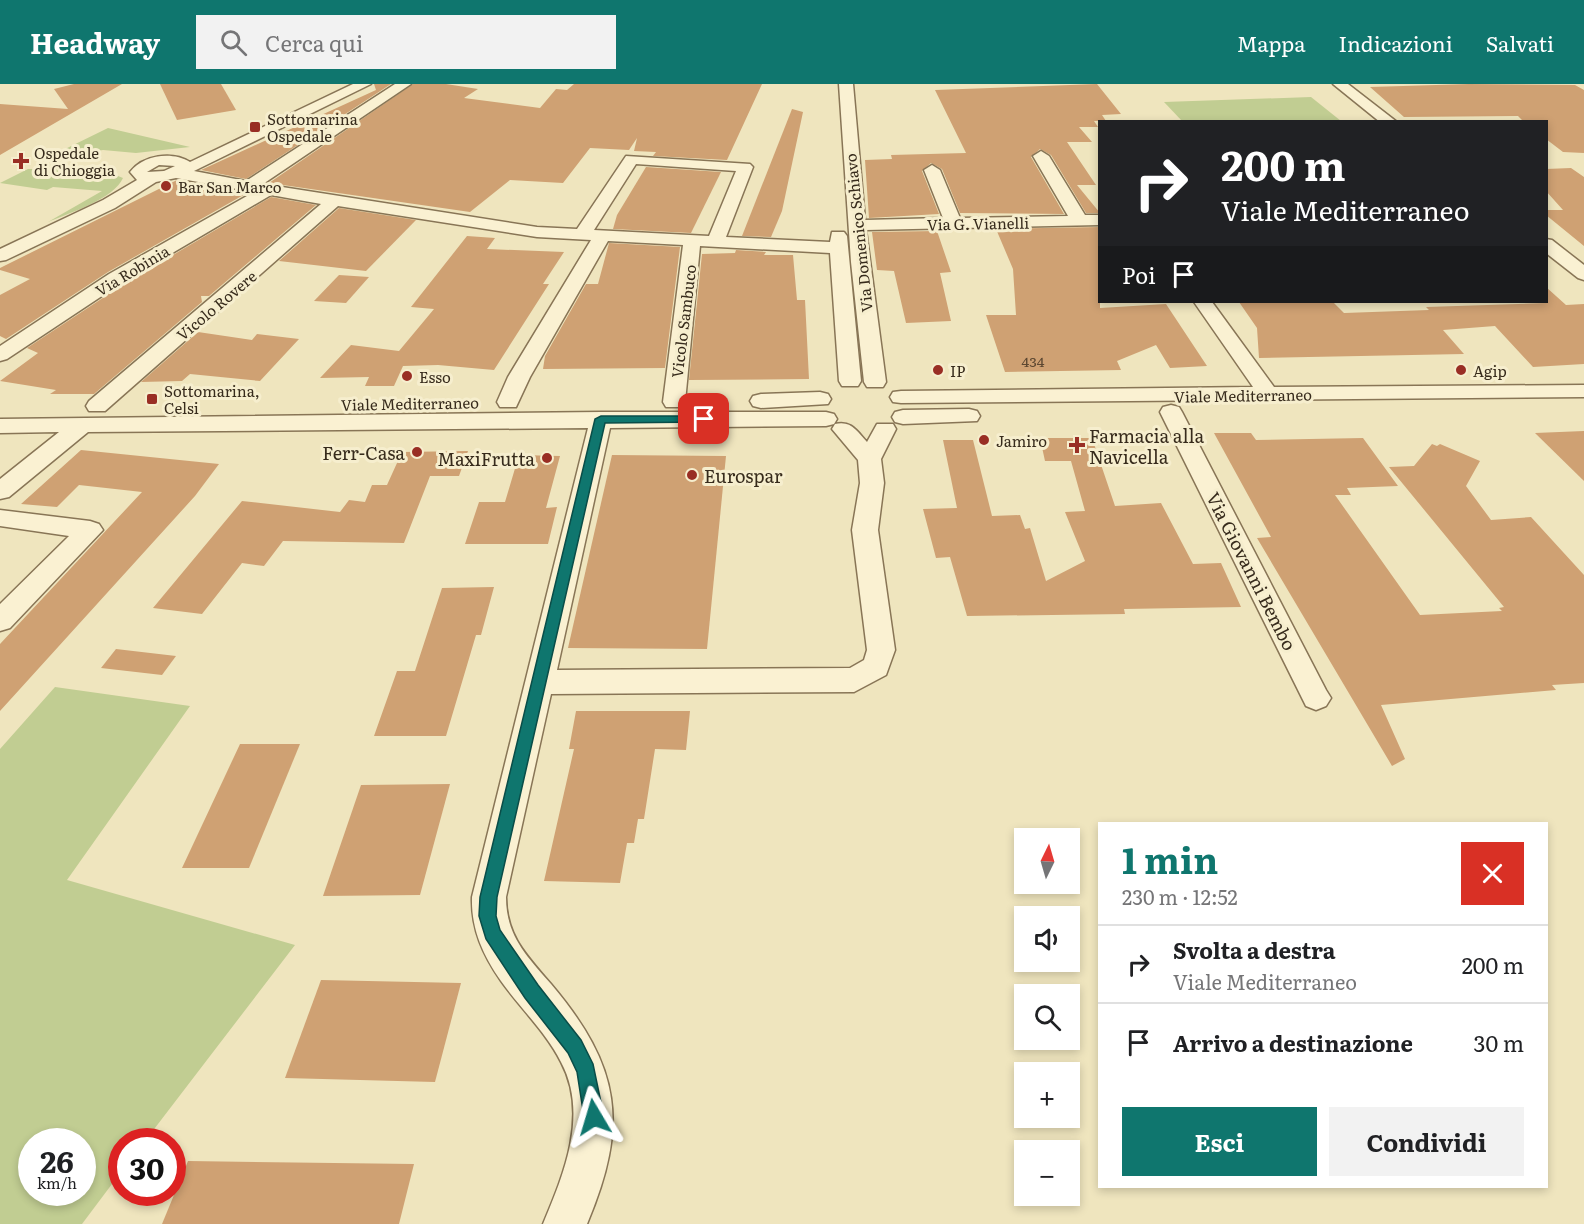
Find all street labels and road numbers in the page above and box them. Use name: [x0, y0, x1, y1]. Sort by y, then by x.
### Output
street label: Via Domenico Schiavo: [838, 152, 878, 313]
street label: Via G. Vianelli: [927, 211, 1029, 235]
street label: Via Robinia: [91, 238, 174, 301]
street label: Vicolo Sambuco: [665, 263, 701, 379]
street label: Vicolo Rovere: [171, 264, 261, 345]
street label: Viale Mediterraneo: [1174, 382, 1312, 408]
street label: Viale Mediterraneo: [341, 390, 479, 416]
street label: Via Giovanni Bembo: [1200, 487, 1304, 655]

